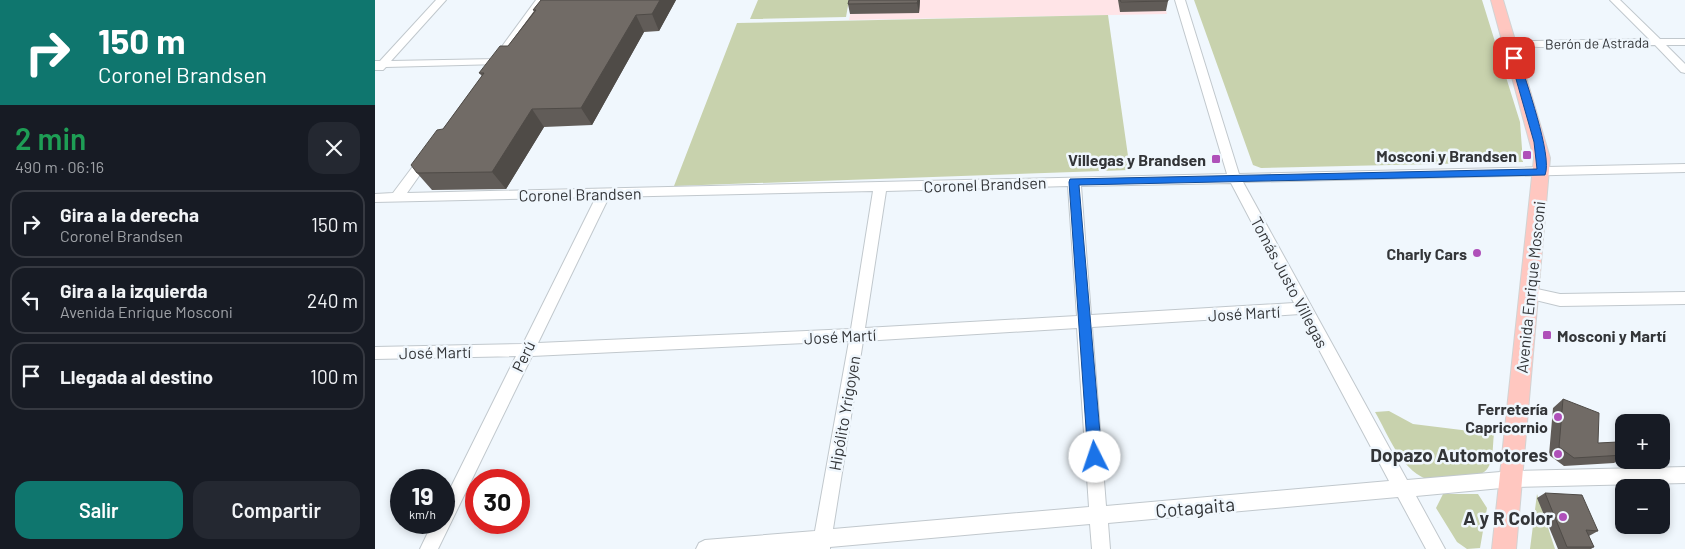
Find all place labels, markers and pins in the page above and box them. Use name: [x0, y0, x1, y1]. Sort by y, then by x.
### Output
pin: [1493, 37, 1535, 79]
place label: Mosconi y Brandsen: [1376, 146, 1517, 165]
marker: Mosconi y Brandsen: [1521, 149, 1533, 161]
place label: Villegas y Brandsen: [1068, 150, 1206, 169]
marker: Villegas y Brandsen: [1210, 153, 1222, 165]
place label: Charly Cars: [1387, 244, 1467, 263]
marker: Charly Cars: [1471, 247, 1483, 259]
place label: Mosconi y Martí: [1557, 326, 1666, 345]
marker: Mosconi y Martí: [1541, 329, 1553, 341]
place label: Ferretería Capricornio: [1465, 399, 1548, 436]
marker: Ferretería Capricornio: [1552, 411, 1564, 423]
place label: Dopazo Automotores: [1370, 443, 1548, 466]
marker: Dopazo Automotores: [1552, 448, 1564, 460]
place label: A y R Color: [1463, 506, 1554, 529]
marker: A y R Color: [1557, 511, 1569, 523]

